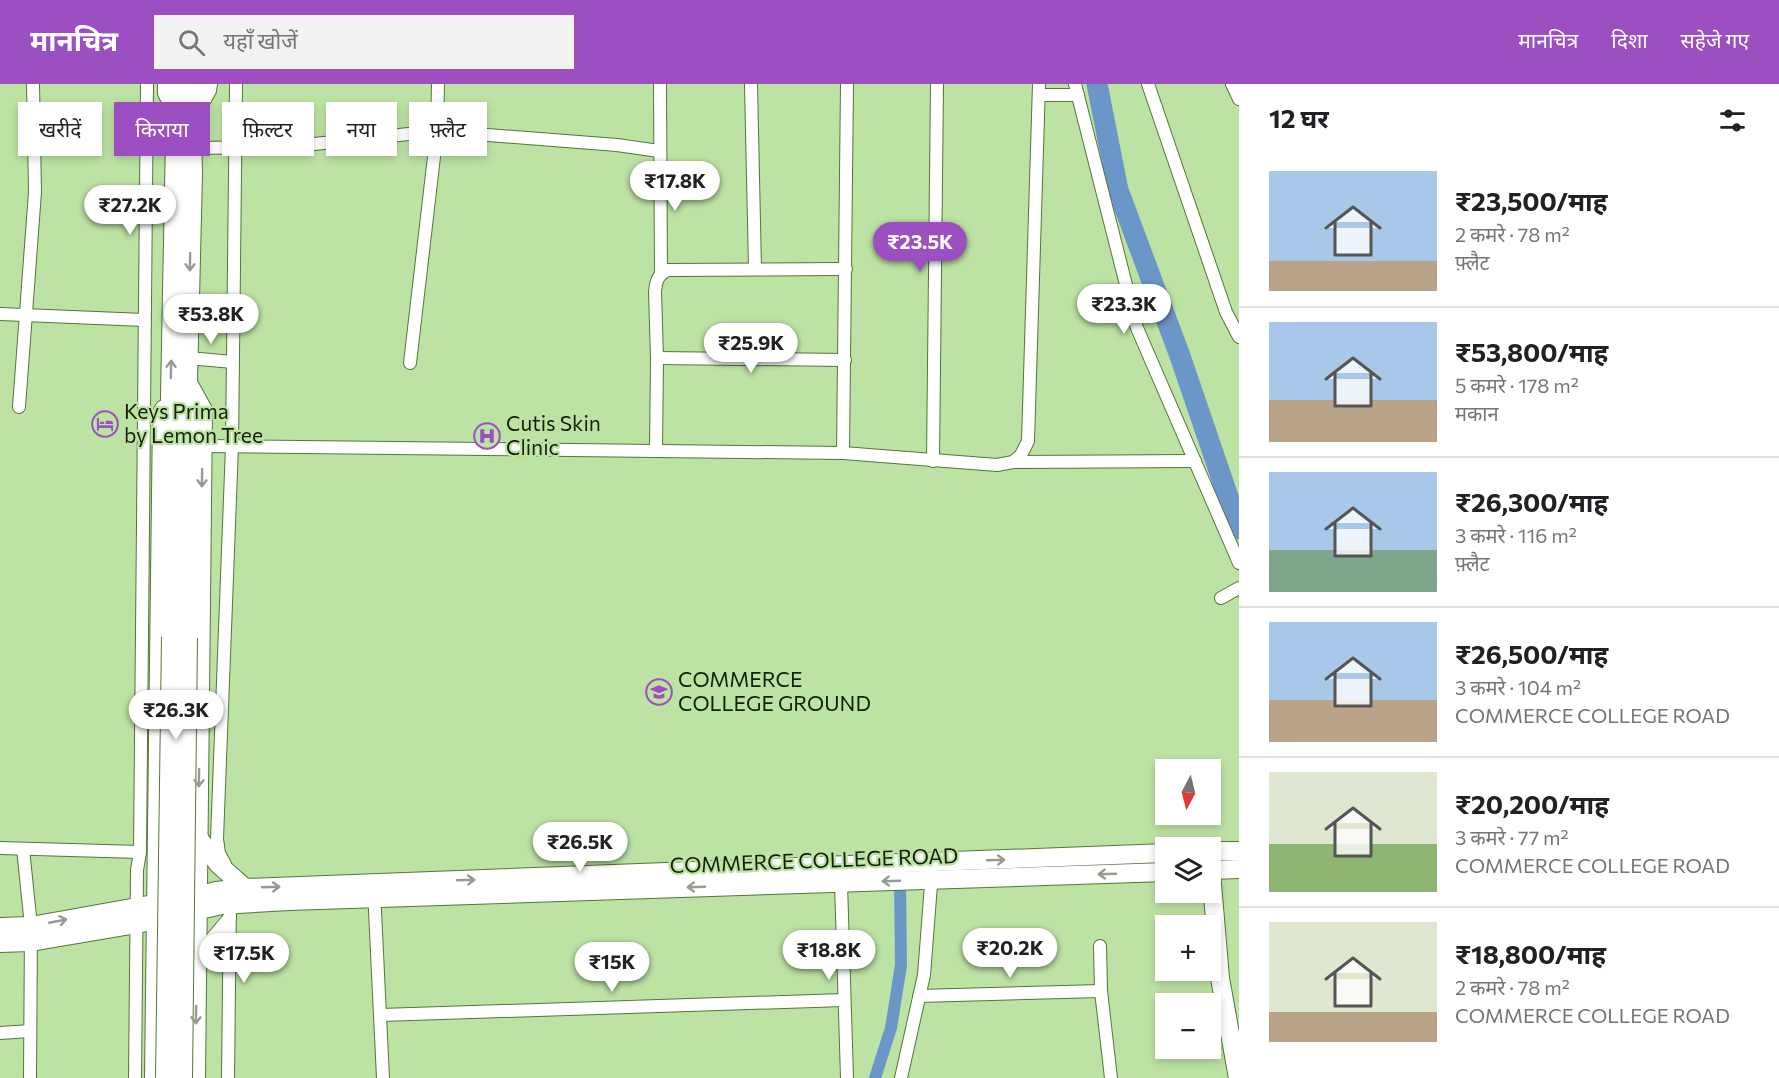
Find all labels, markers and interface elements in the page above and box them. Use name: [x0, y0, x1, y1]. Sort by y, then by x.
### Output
search box: [154, 15, 574, 69]
text: मानचित्र: [30, 23, 118, 57]
icon: search: [175, 26, 208, 59]
text: यहाँ खोजें: [223, 27, 298, 54]
text: मानचित्र: [1518, 27, 1578, 52]
text: दिशा: [1611, 27, 1648, 52]
text: सहेजे गए: [1681, 27, 1749, 52]
chip: खरीदें: [18, 102, 102, 156]
chip: किराया: [114, 102, 210, 156]
chip: फ़िल्टर: [222, 102, 314, 156]
chip: नया: [326, 102, 397, 156]
chip: फ़्लैट: [409, 102, 487, 156]
text: 12 घर: [1269, 102, 1329, 133]
icon: filters: [1716, 104, 1749, 137]
pin: ₹17.8K: [626, 161, 724, 212]
text: ₹17.8K: [644, 168, 706, 192]
pin: ₹27.2K: [81, 185, 179, 236]
text: ₹23,500/माह: [1455, 185, 1607, 216]
text: ₹27.2K: [98, 192, 162, 216]
icon: home: [1317, 195, 1389, 267]
pin: ₹23.5K: [871, 222, 969, 273]
text: 2 कमरे · 78 m²: [1455, 222, 1570, 246]
text: ₹23.5K: [887, 229, 953, 253]
text: फ़्लैट: [1455, 250, 1490, 274]
one-way arrow: [184, 251, 195, 271]
pin: ₹23.3K: [1075, 284, 1173, 335]
text: ₹23.3K: [1091, 291, 1157, 315]
pin: ₹53.8K: [162, 294, 260, 345]
text: ₹53.8K: [178, 301, 244, 325]
pin: ₹25.9K: [702, 323, 800, 374]
text: ₹25.9K: [718, 330, 784, 354]
text: ₹53,800/माह: [1455, 336, 1608, 367]
icon: home: [1317, 346, 1389, 418]
one-way arrow: [166, 359, 177, 379]
text: 5 कमरे · 178 m²: [1455, 373, 1579, 397]
place label: Keys Prima by Lemon Tree: [124, 398, 263, 447]
text: मकान: [1455, 401, 1499, 425]
hotel icon: Keys Prima by Lemon Tree: [90, 409, 120, 439]
place label: Cutis Skin Clinic: [506, 410, 601, 459]
hospital icon: Cutis Skin Clinic: [472, 421, 502, 451]
one-way arrow: [196, 467, 208, 487]
text: ₹26,300/माह: [1455, 486, 1608, 517]
icon: home: [1317, 496, 1389, 568]
text: 3 कमरे · 116 m²: [1455, 523, 1577, 547]
text: फ़्लैट: [1455, 551, 1490, 575]
text: ₹26,500/माह: [1455, 638, 1608, 669]
icon: home: [1317, 646, 1389, 718]
place label: COMMERCE COLLEGE GROUND: [678, 666, 871, 715]
text: 3 कमरे · 104 m²: [1455, 675, 1581, 699]
school or university icon: COMMERCE COLLEGE GROUND: [644, 677, 674, 707]
pin: ₹26.3K: [127, 690, 225, 741]
text: ₹26.3K: [143, 697, 209, 721]
text: COMMERCE COLLEGE ROAD: [1455, 703, 1730, 727]
north arrow: [1155, 759, 1221, 825]
map controls: [1155, 759, 1221, 1059]
one-way arrow: [193, 767, 205, 787]
text: ₹20,200/माह: [1455, 788, 1609, 819]
icon: home: [1317, 796, 1389, 868]
pin: ₹26.5K: [531, 822, 629, 873]
text: 3 कमरे · 77 m²: [1455, 825, 1569, 849]
text: ₹26.5K: [547, 829, 613, 853]
button: layers: [1155, 837, 1221, 903]
street label: COMMERCE COLLEGE ROAD: [669, 842, 959, 877]
text: COMMERCE COLLEGE ROAD: [1455, 853, 1730, 877]
one-way arrow: [986, 854, 1006, 865]
one-way arrow: [1098, 868, 1118, 879]
one-way arrow: [455, 874, 475, 885]
one-way arrow: [882, 875, 902, 886]
one-way arrow: [260, 881, 280, 893]
one-way arrow: [687, 882, 707, 893]
one-way arrow: [48, 915, 67, 926]
button: +: [1155, 915, 1221, 981]
pin: ₹20.2K: [961, 928, 1059, 979]
pin: ₹18.8K: [780, 930, 878, 981]
pin: ₹17.5K: [195, 933, 293, 984]
text: ₹20.2K: [976, 935, 1044, 959]
text: ₹18.8K: [797, 937, 861, 961]
text: ₹18,800/माह: [1455, 938, 1606, 969]
text: ₹17.5K: [213, 940, 275, 964]
pin: ₹15K: [576, 942, 648, 993]
icon: home: [1317, 946, 1389, 1018]
text: ₹15K: [588, 949, 636, 973]
text: 2 कमरे · 78 m²: [1455, 975, 1570, 999]
button: −: [1155, 993, 1221, 1059]
text: COMMERCE COLLEGE ROAD: [1455, 1003, 1730, 1027]
one-way arrow: [191, 1004, 202, 1024]

